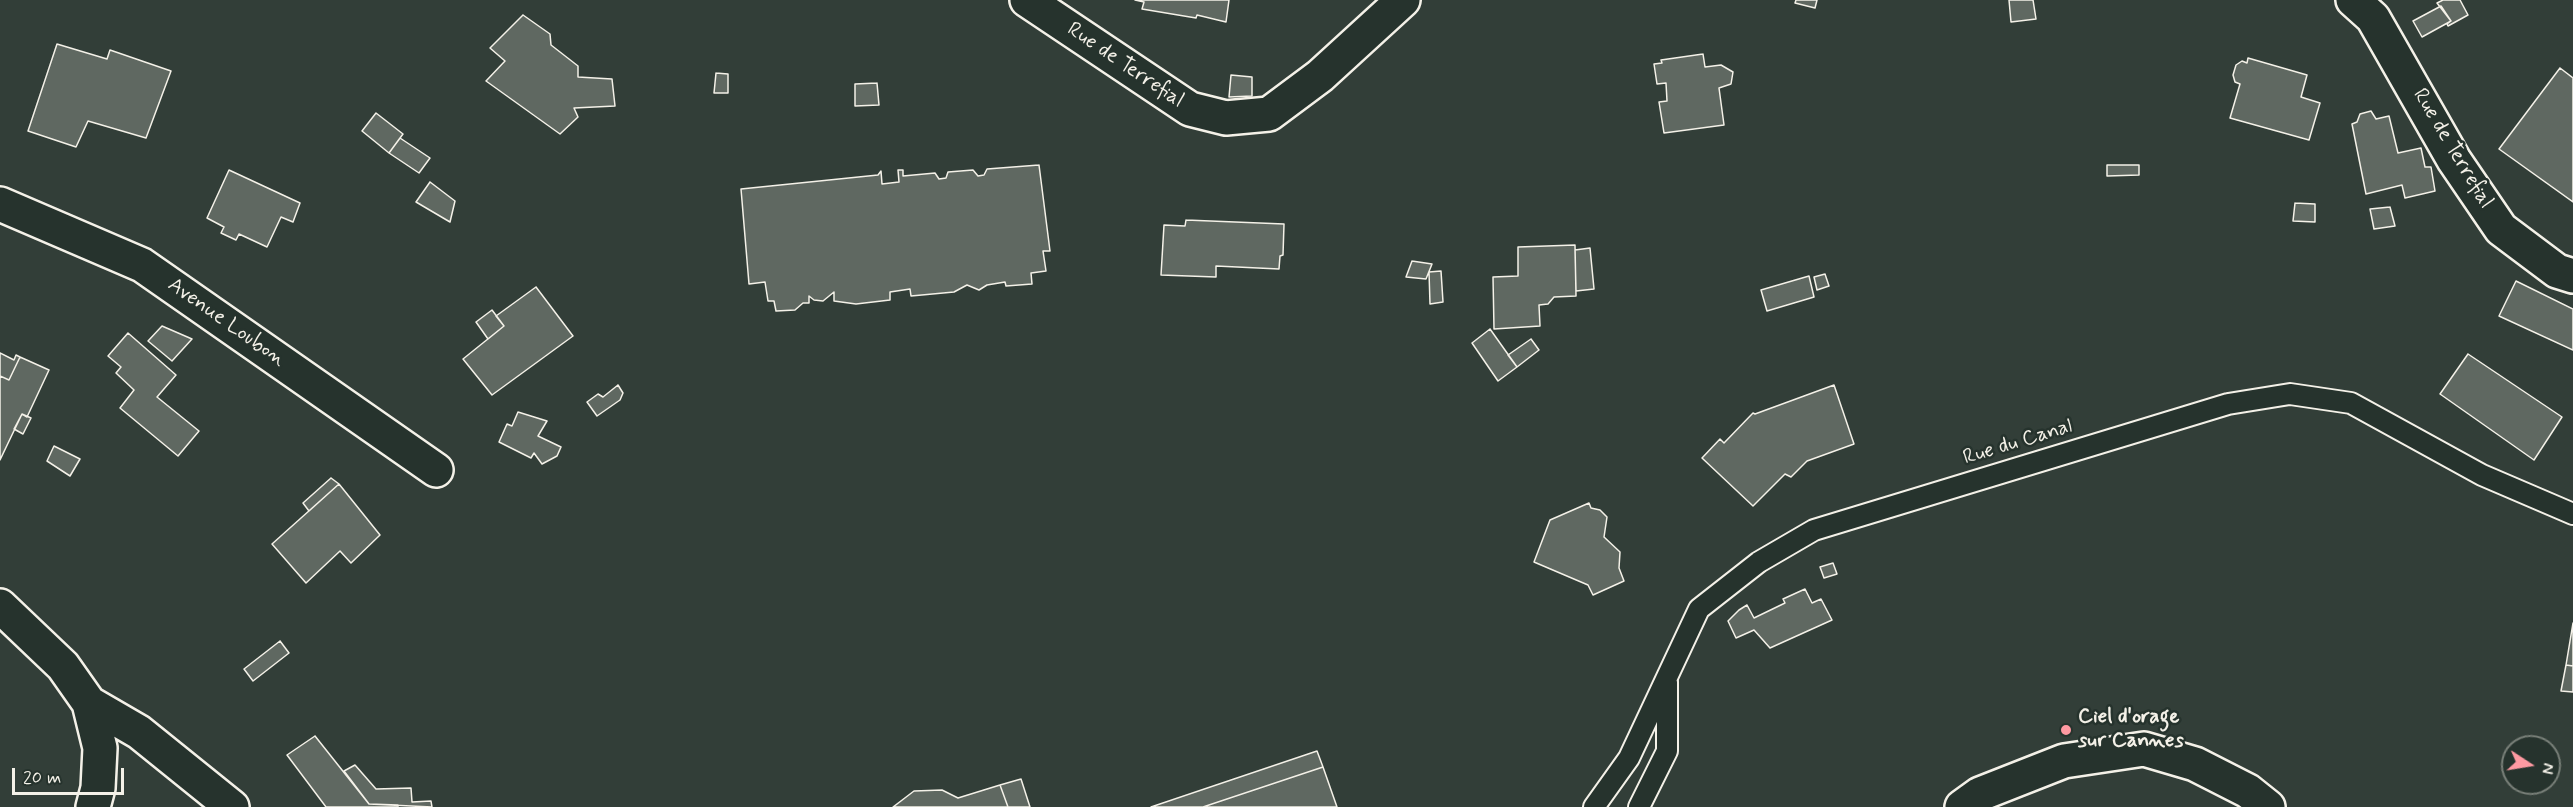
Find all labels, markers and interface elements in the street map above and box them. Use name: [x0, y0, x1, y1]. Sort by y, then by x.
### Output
street label: Rue de Terrefial: [1062, 18, 1188, 114]
street label: Rue de Terrefial: [2406, 84, 2498, 214]
street label: Avenue Loubon: [162, 273, 290, 373]
street label: Rue du Canal: [1960, 414, 2076, 472]
place label: Ciel d'orage sur Cannes: [2078, 705, 2184, 755]
marker: Ciel d'orage sur Cannes: [2059, 723, 2073, 737]
north arrow: [2501, 735, 2561, 795]
scale bar: [15, 756, 128, 794]
text: N: [2536, 761, 2559, 776]
text: 20 m: [23, 766, 61, 790]

